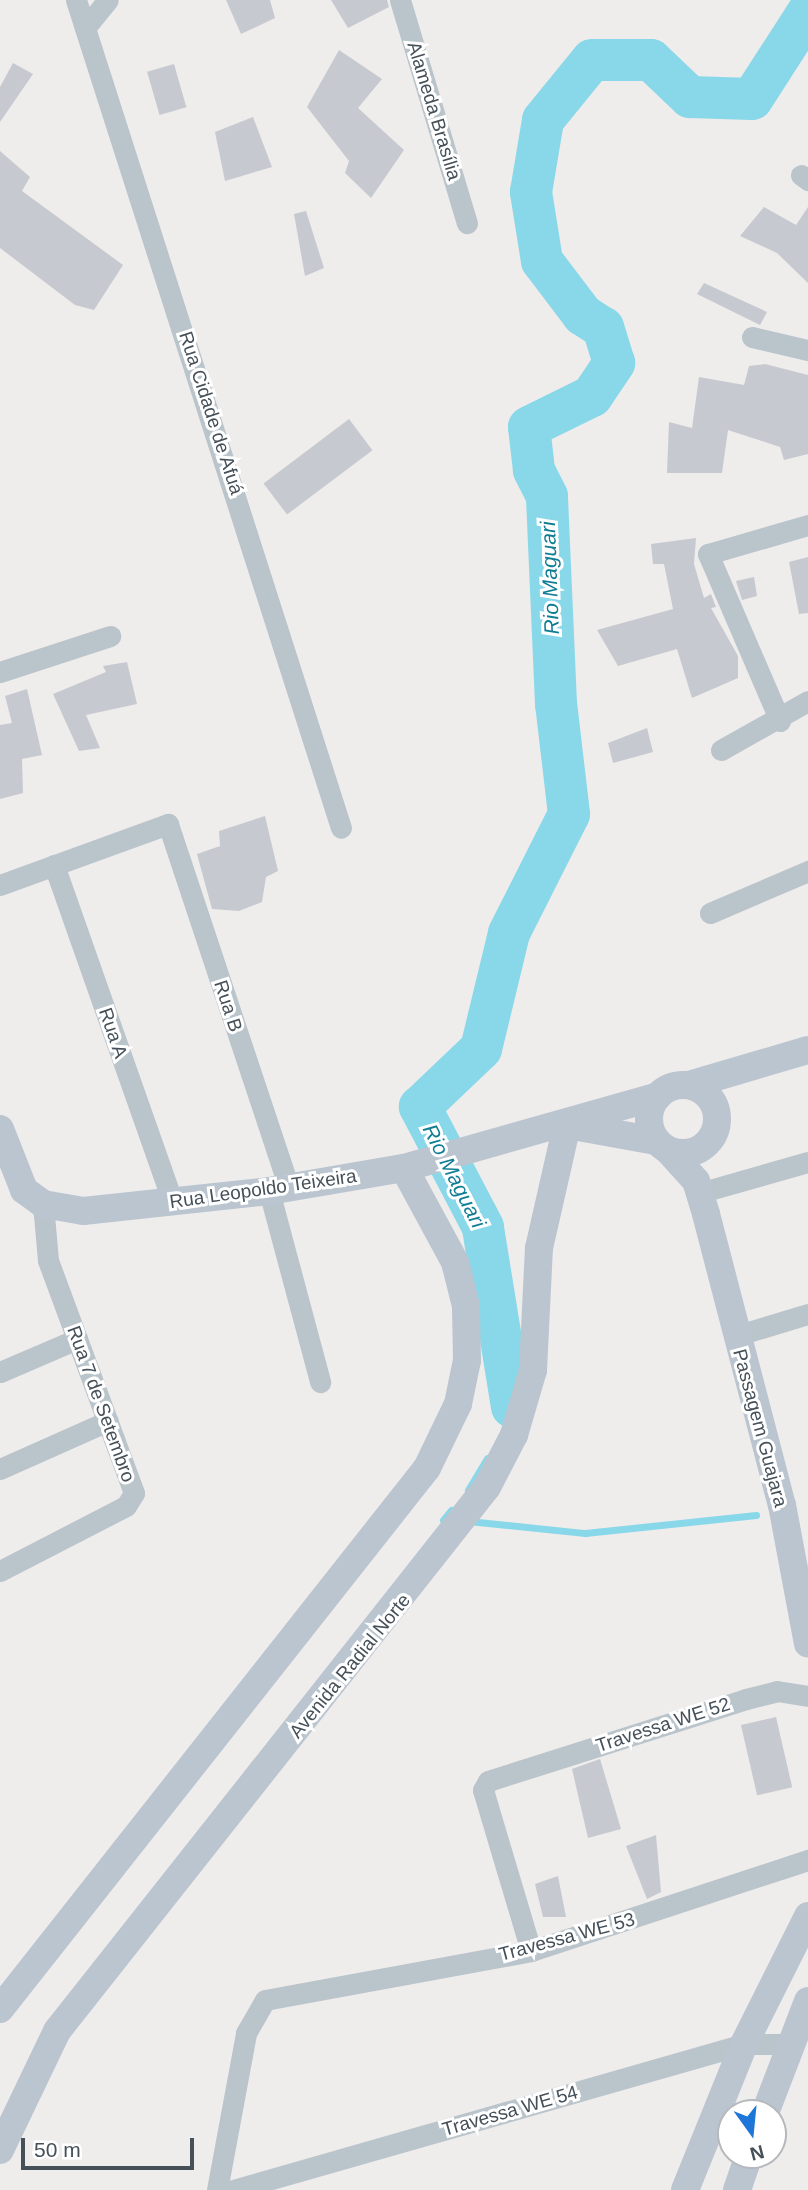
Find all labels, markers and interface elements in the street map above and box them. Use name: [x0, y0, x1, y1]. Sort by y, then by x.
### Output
street label: Alameda Brasília: [402, 39, 466, 183]
street label: Rua Cidade de Afuá: [174, 328, 248, 498]
water label: Rio Maguari: [535, 521, 565, 635]
street label: Rua B: [209, 977, 247, 1035]
street label: Rua A: [94, 1004, 132, 1062]
water label: Rio Maguari: [417, 1120, 491, 1232]
street label: Rua Leopoldo Teixeira: [168, 1165, 358, 1213]
street label: Rua 7 de Setembro: [62, 1323, 140, 1485]
street label: Passagem Guajara: [728, 1346, 792, 1510]
street label: Avenida Radial Norte: [285, 1589, 415, 1743]
street label: Travessa WE 52: [593, 1693, 733, 1757]
street label: Travessa WE 53: [497, 1908, 637, 1966]
street label: Travessa WE 54: [440, 2081, 580, 2141]
north arrow: [717, 2099, 787, 2169]
scale bar: [24, 2124, 198, 2168]
text: 50 m: [34, 2138, 81, 2161]
text: N: [748, 2141, 766, 2165]

